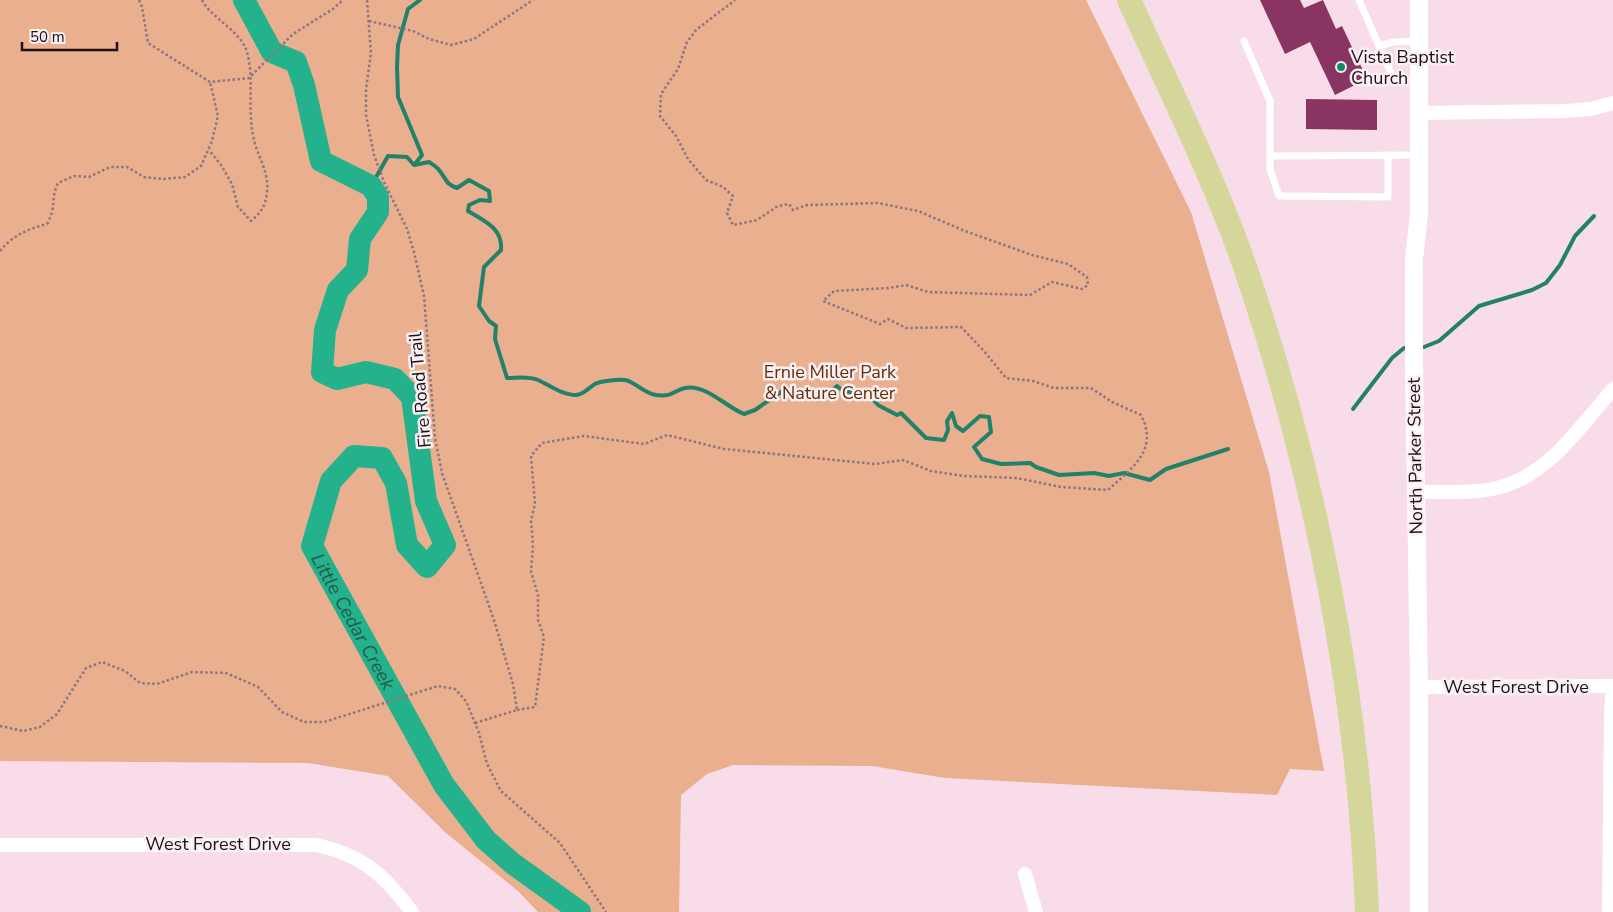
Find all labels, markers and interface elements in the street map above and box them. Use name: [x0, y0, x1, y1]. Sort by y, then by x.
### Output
scale bar: [22, 20, 118, 52]
text: 50 m: [30, 27, 65, 47]
place label: Vista Baptist Church: [1350, 45, 1455, 90]
marker: Vista Baptist Church: [1335, 61, 1347, 73]
street label: Fire Road Trail: [403, 331, 437, 449]
park label: Ernie Miller Park & Nature Center: [764, 360, 897, 405]
street label: North Parker Street: [1402, 377, 1428, 535]
water label: Little Cedar Creek: [304, 549, 401, 695]
street label: West Forest Drive: [1443, 675, 1589, 699]
street label: West Forest Drive: [145, 832, 291, 856]

